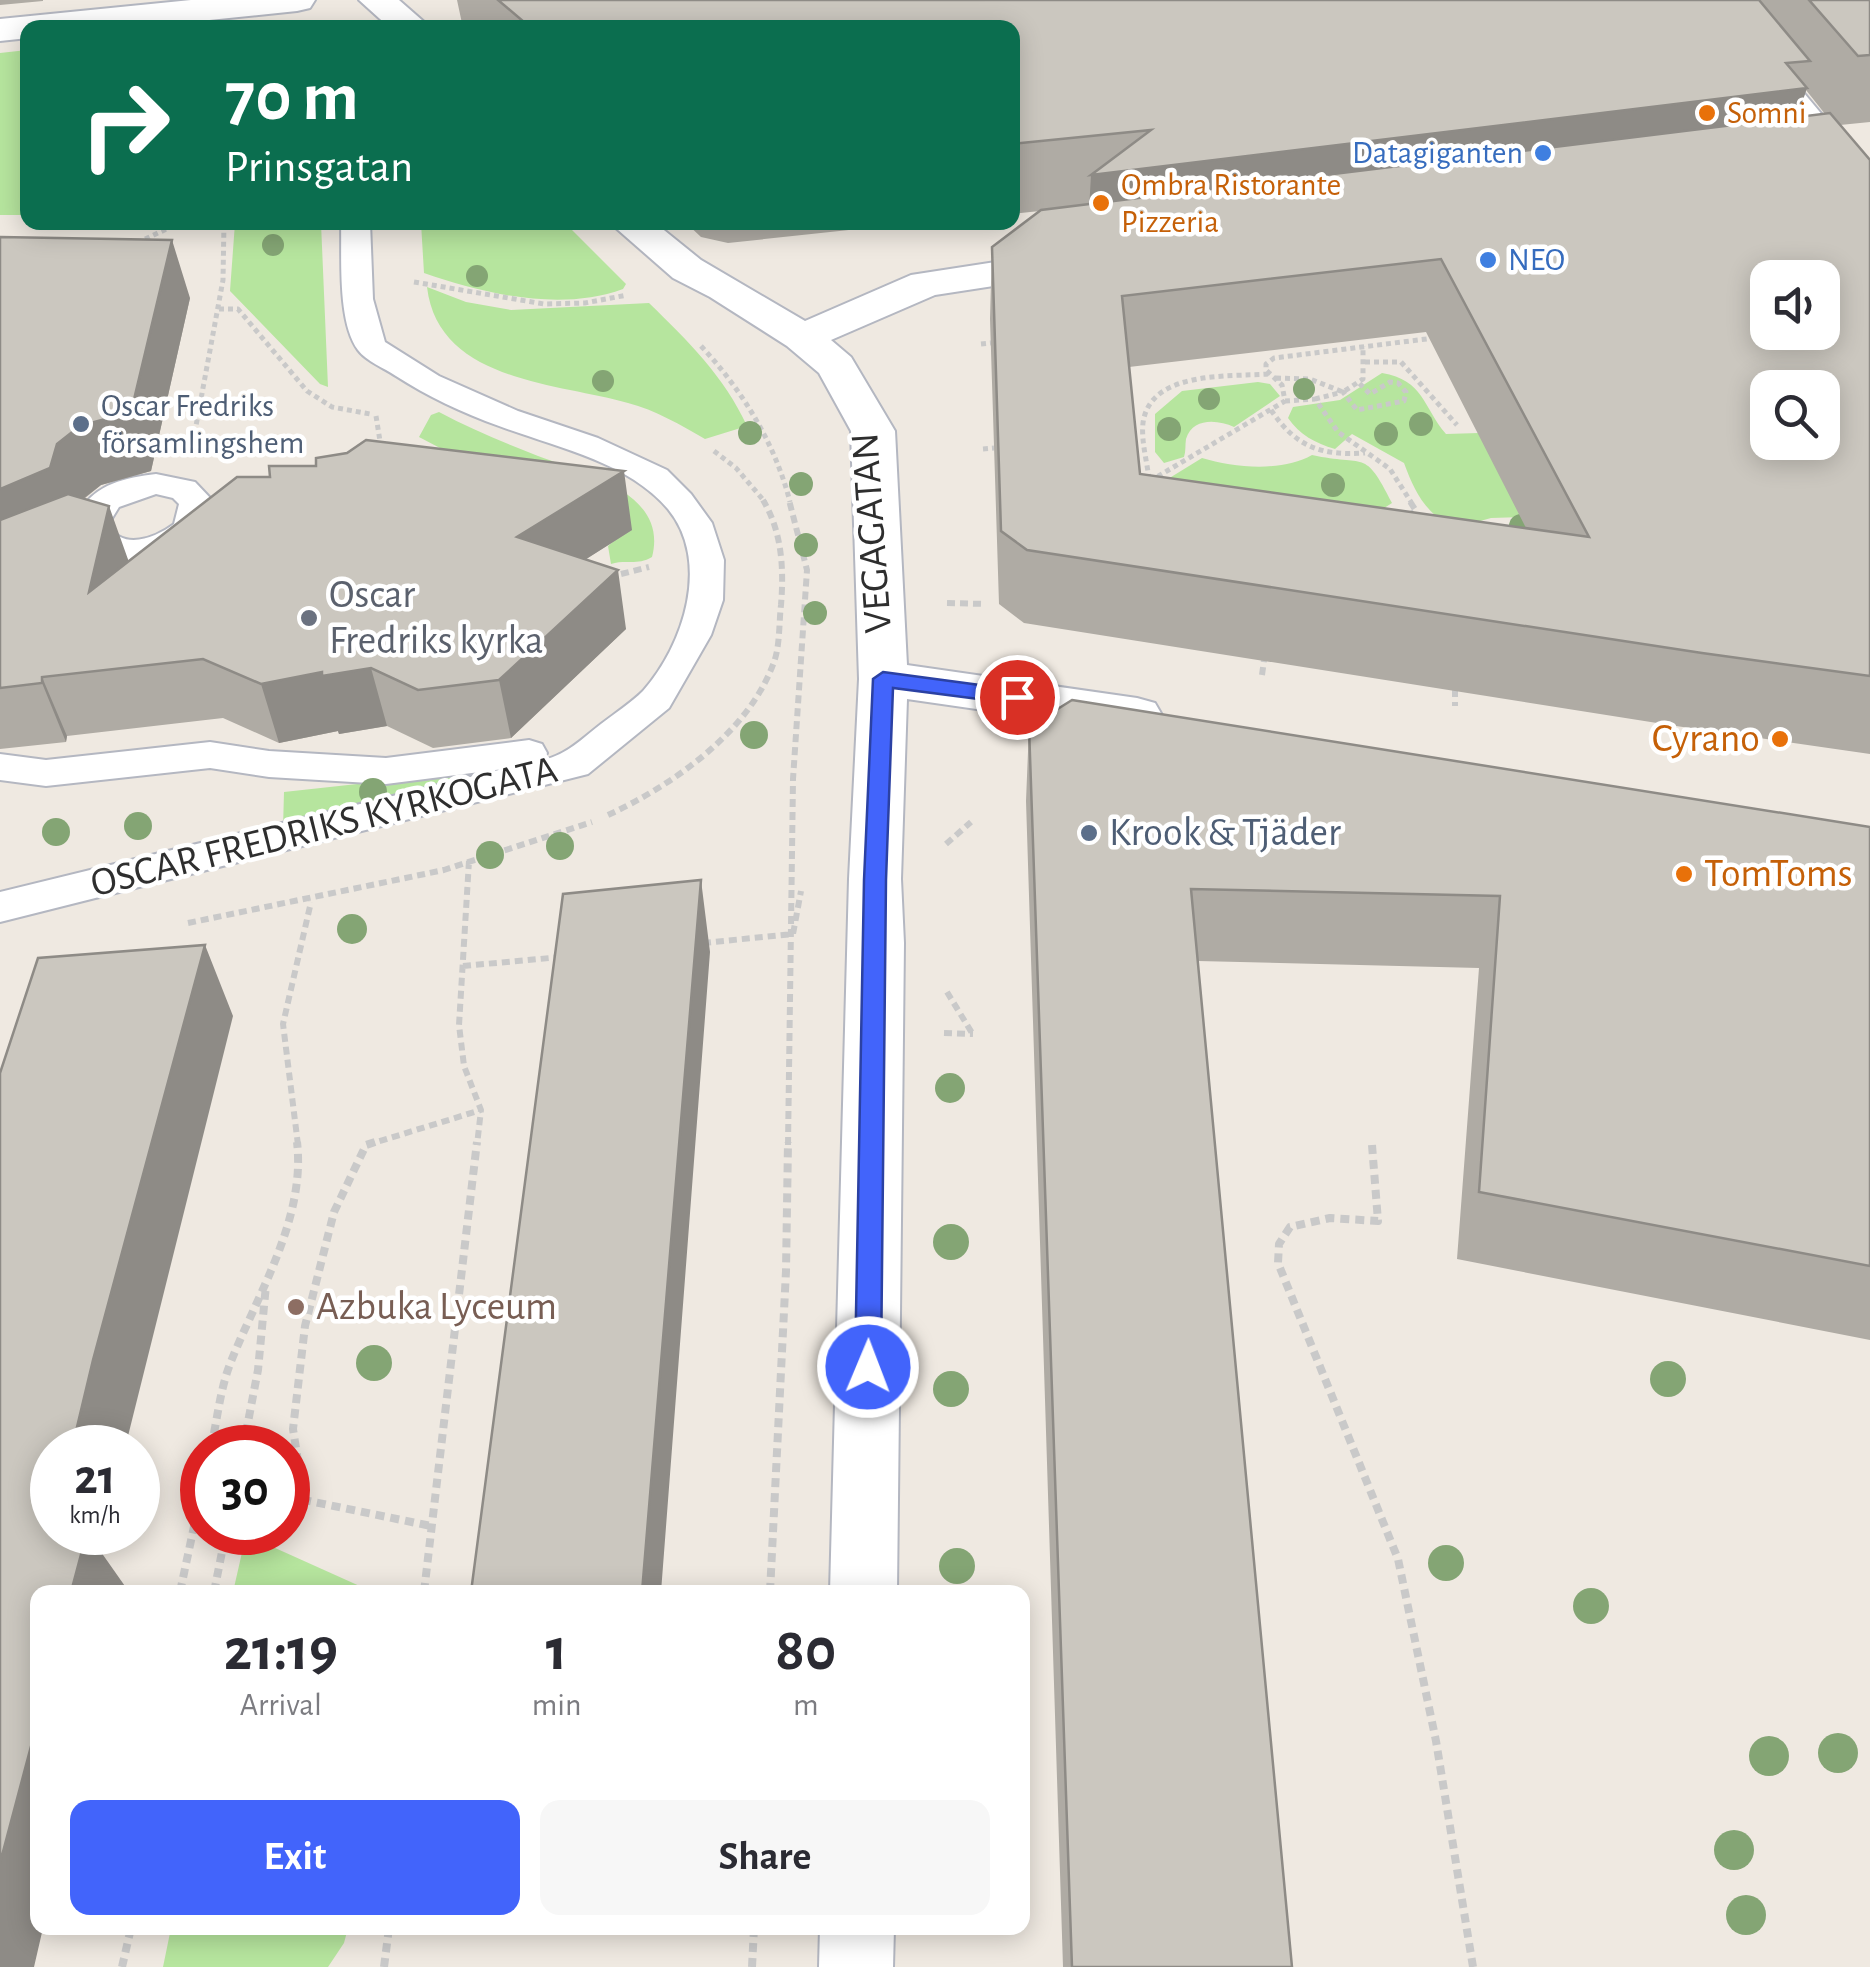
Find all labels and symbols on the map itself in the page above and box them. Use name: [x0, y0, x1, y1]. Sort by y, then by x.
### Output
place label: Somni: [1727, 97, 1806, 129]
marker: Somni: [1696, 102, 1718, 124]
place label: Datagiganten: [1352, 137, 1523, 169]
marker: Datagiganten: [1532, 142, 1554, 164]
place label: Ombra Ristorante Pizzeria: [1121, 169, 1341, 238]
marker: Ombra Ristorante Pizzeria: [1090, 192, 1112, 214]
place label: NEO: [1508, 244, 1565, 276]
marker: NEO: [1477, 249, 1499, 271]
place label: Oscar Fredriks församlingshem: [101, 390, 304, 459]
marker: Oscar Fredriks församlingshem: [70, 413, 92, 435]
street label: VEGAGATAN: [845, 432, 899, 634]
place label: Oscar Fredriks kyrka: [329, 575, 543, 661]
marker: Oscar Fredriks kyrka: [298, 607, 320, 629]
pin: [975, 655, 1060, 740]
place label: Cyrano: [1652, 719, 1760, 759]
marker: Cyrano: [1769, 728, 1791, 750]
street label: OSCAR FREDRIKS KYRKOGATA: [87, 750, 561, 904]
place label: Krook & Tjäder: [1109, 813, 1341, 853]
marker: Krook & Tjäder: [1078, 822, 1100, 844]
place label: TomToms: [1704, 854, 1853, 894]
marker: TomToms: [1673, 863, 1695, 885]
place label: Azbuka Lyceum: [316, 1287, 557, 1327]
marker: Azbuka Lyceum: [285, 1296, 307, 1318]
position arrow: [816, 1315, 920, 1419]
speed limit sign: 30: [180, 1425, 310, 1555]

